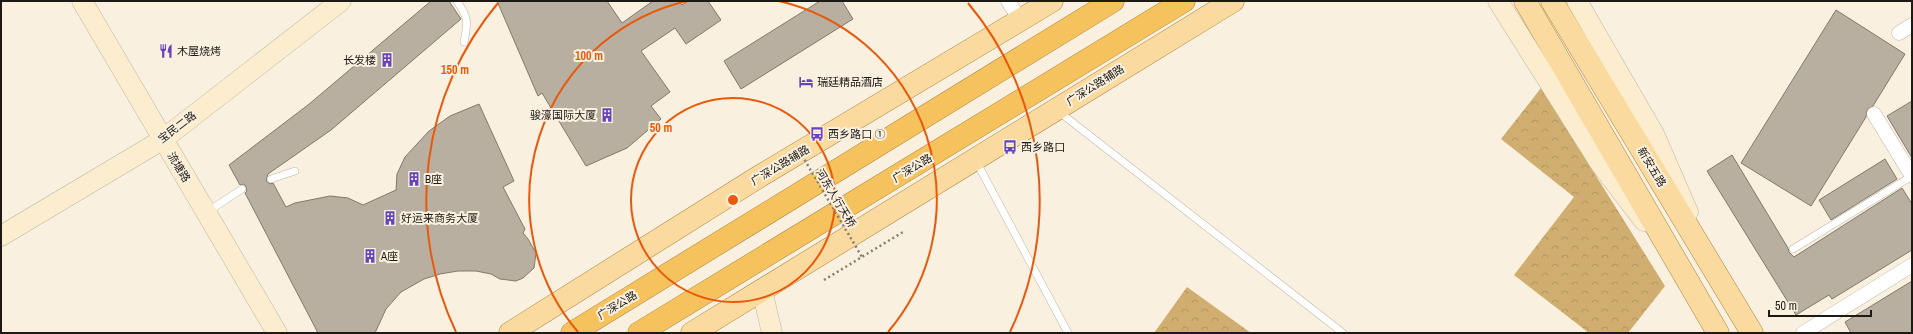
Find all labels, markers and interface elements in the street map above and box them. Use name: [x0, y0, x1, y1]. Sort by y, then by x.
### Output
restaurant icon: 木屋烧烤: [158, 43, 174, 59]
place label: 木屋烧烤: [177, 44, 221, 58]
text: 100 m: [575, 48, 603, 64]
building icon: 长发楼: [379, 52, 395, 68]
place label: 长发楼: [343, 53, 376, 67]
text: 150 m: [441, 62, 469, 78]
street label: 广深公路辅路: [1063, 62, 1127, 108]
hotel icon: 瑞廷精品酒店: [798, 74, 814, 90]
place label: 瑞廷精品酒店: [817, 75, 883, 89]
building icon: 骏濠国际大厦: [599, 107, 615, 123]
street label: 宝民二路: [155, 108, 199, 146]
place label: 骏濠国际大厦: [530, 108, 596, 122]
text: 50 m: [650, 120, 672, 136]
bus stop icon: 西乡路口 ①: [809, 126, 825, 142]
place label: 西乡路口 ①: [828, 127, 886, 141]
bus stop icon: 西乡路口: [1002, 139, 1018, 155]
place label: 西乡路口: [1021, 140, 1065, 154]
street label: 广深公路辅路: [748, 142, 812, 188]
street label: 新安五路: [1635, 145, 1669, 189]
street label: 流塘路: [165, 149, 193, 185]
street label: 广深公路: [890, 151, 934, 185]
street label: 河东人行天桥: [813, 166, 859, 230]
building icon: B座: [406, 171, 422, 187]
place label: B座: [425, 172, 442, 186]
centre of rings: [726, 193, 740, 207]
building icon: 好运来商务大厦: [382, 210, 398, 226]
place label: 好运来商务大厦: [401, 211, 478, 225]
building icon: A座: [362, 248, 378, 264]
place label: A座: [380, 249, 398, 263]
street label: 广深公路: [595, 288, 639, 322]
scale bar: [1769, 292, 1871, 318]
text: 50 m: [1775, 298, 1797, 314]

